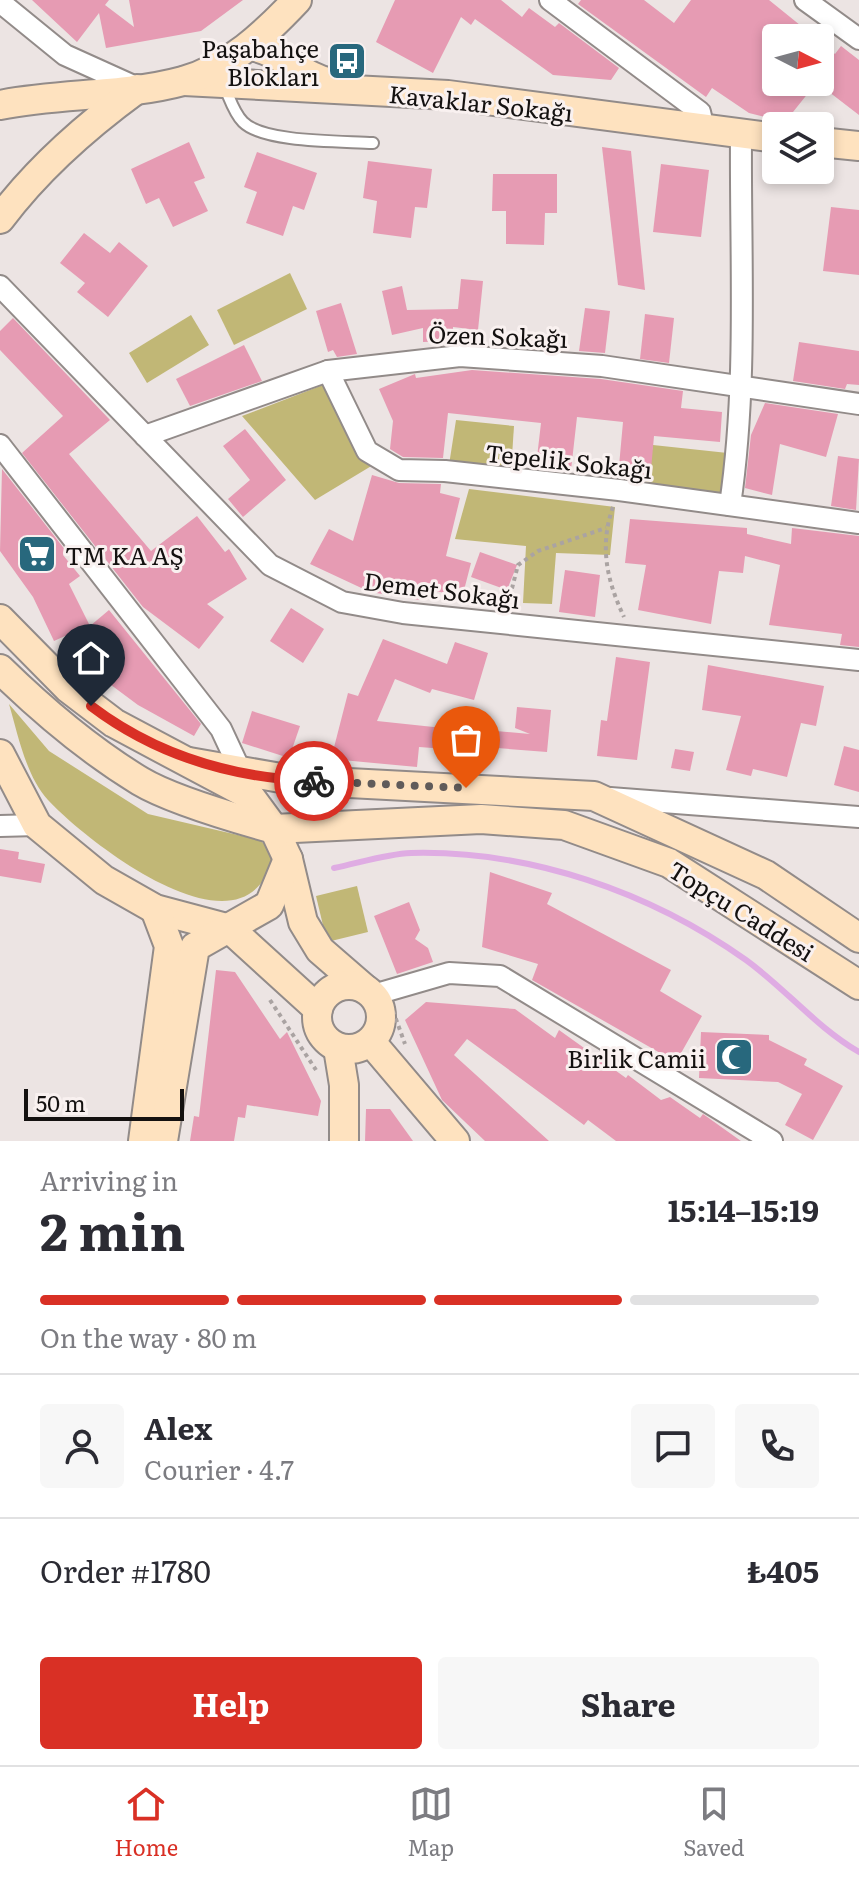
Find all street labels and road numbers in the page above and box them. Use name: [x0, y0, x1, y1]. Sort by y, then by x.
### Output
street label: Kavaklar Sokağı: [387, 75, 575, 129]
street label: Özen Sokağı: [428, 315, 568, 355]
street label: Tepelik Sokağı: [484, 434, 654, 486]
street label: Demet Sokağı: [362, 562, 522, 616]
street label: Topçu Caddesi: [662, 851, 822, 969]

